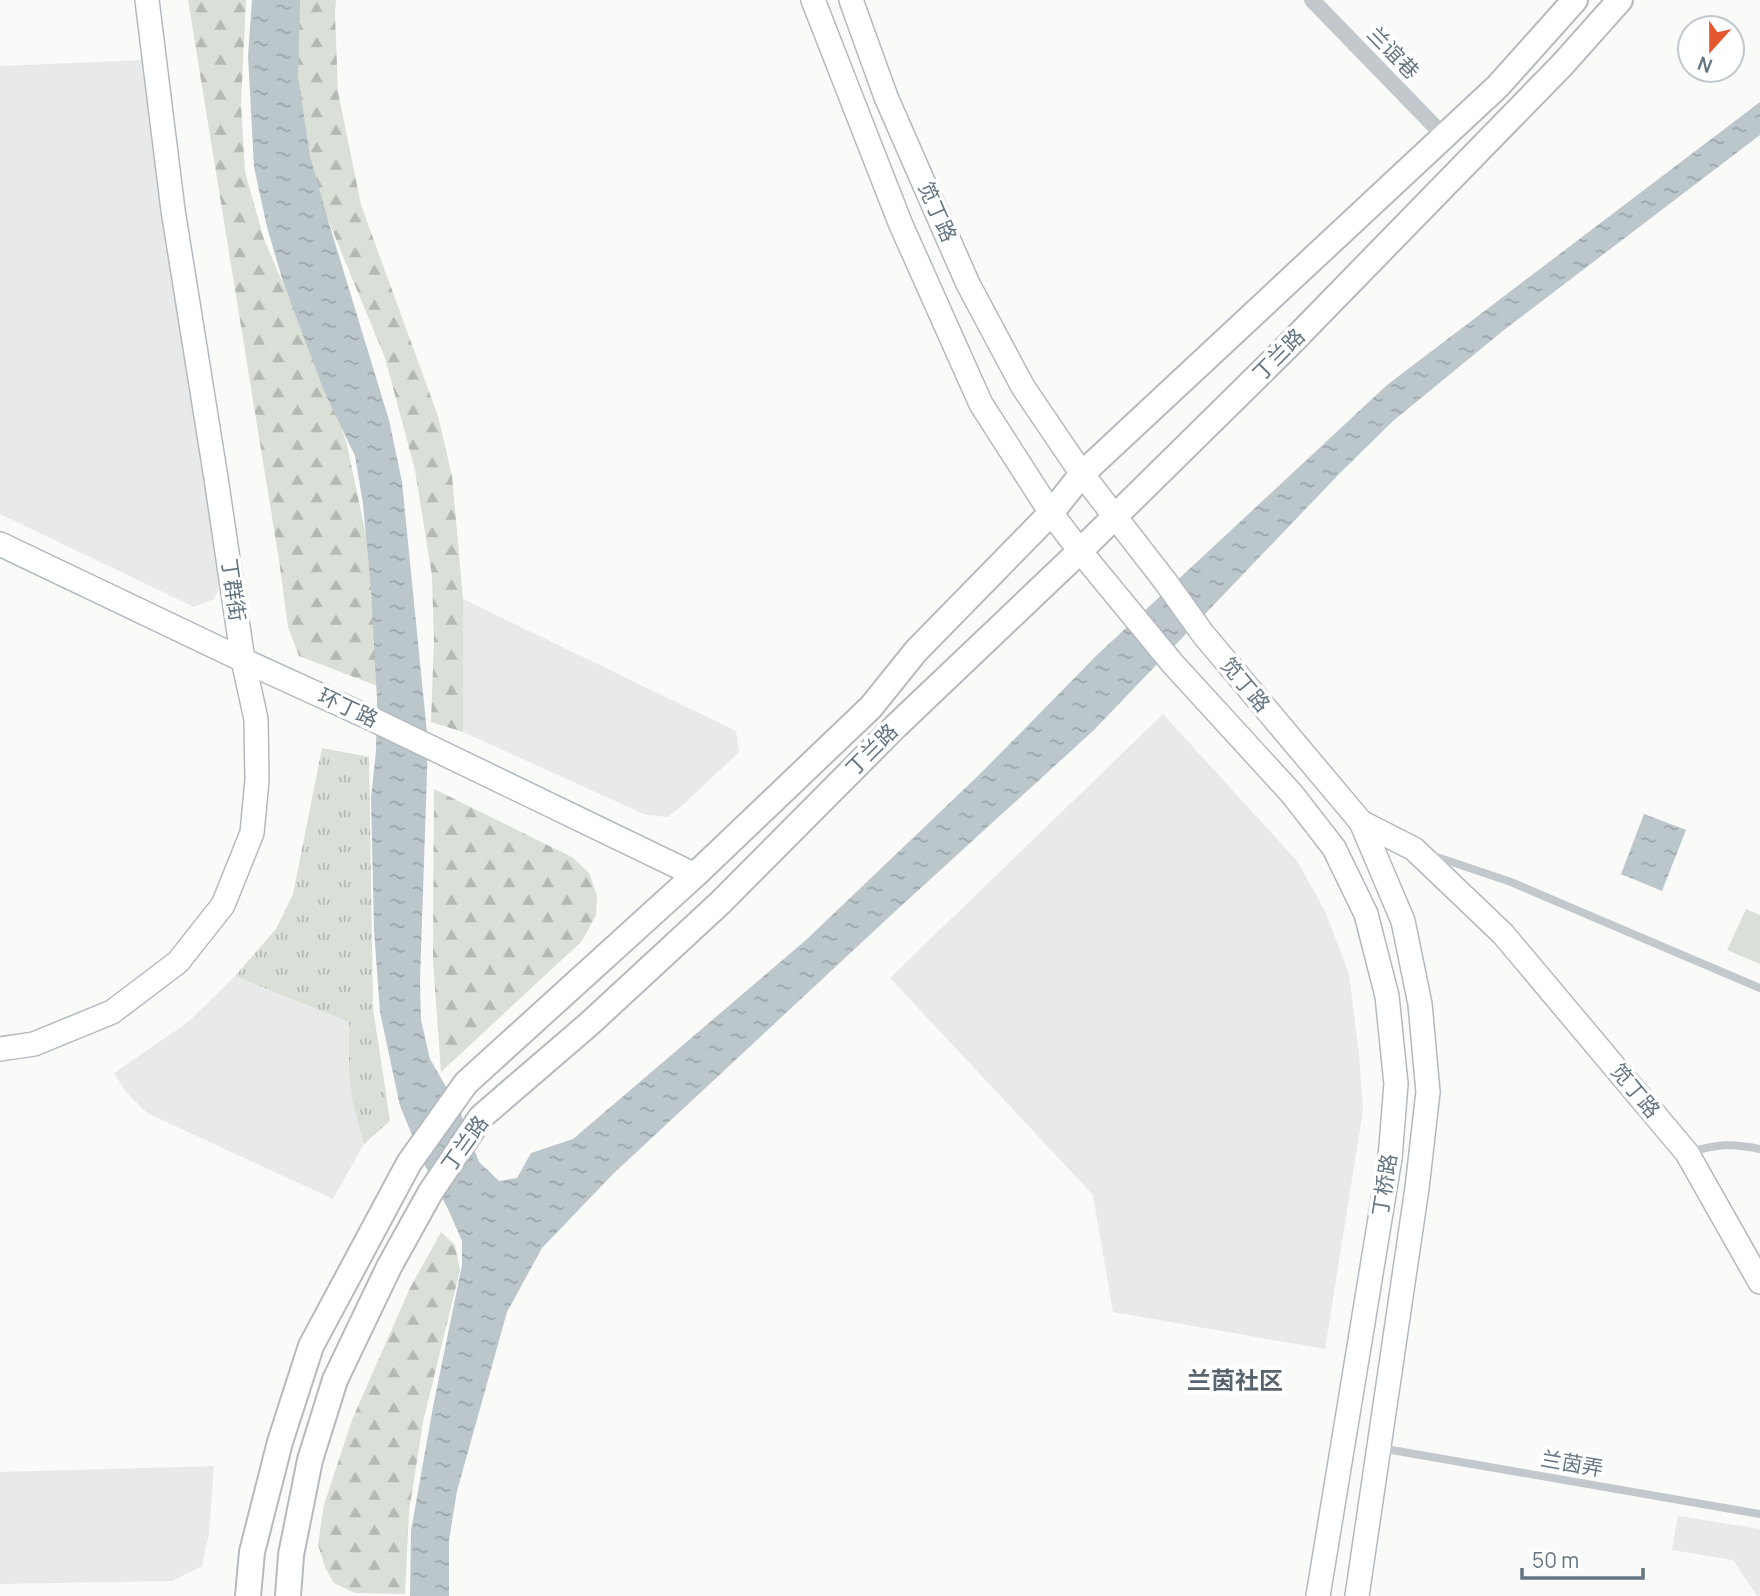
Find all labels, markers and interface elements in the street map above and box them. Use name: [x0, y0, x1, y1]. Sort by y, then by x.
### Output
north arrow: [1676, 14, 1746, 84]
street label: 兰谊巷: [1362, 20, 1426, 85]
text: N: [1694, 50, 1716, 79]
street label: 笕丁路: [912, 177, 964, 246]
street label: 丁兰路: [1246, 322, 1310, 386]
street label: 丁群街: [216, 557, 252, 623]
street label: 笕丁路: [1215, 651, 1277, 717]
street label: 环丁路: [314, 681, 383, 733]
street label: 丁兰路: [839, 717, 903, 781]
street label: 笕丁路: [1605, 1057, 1667, 1123]
street label: 丁兰路: [434, 1110, 494, 1177]
street label: 丁桥路: [1365, 1152, 1403, 1218]
district label: 兰茵社区: [1187, 1363, 1283, 1396]
street label: 兰茵弄: [1539, 1444, 1606, 1482]
scale bar: [1522, 1536, 1643, 1580]
text: 50 m: [1532, 1546, 1579, 1574]

